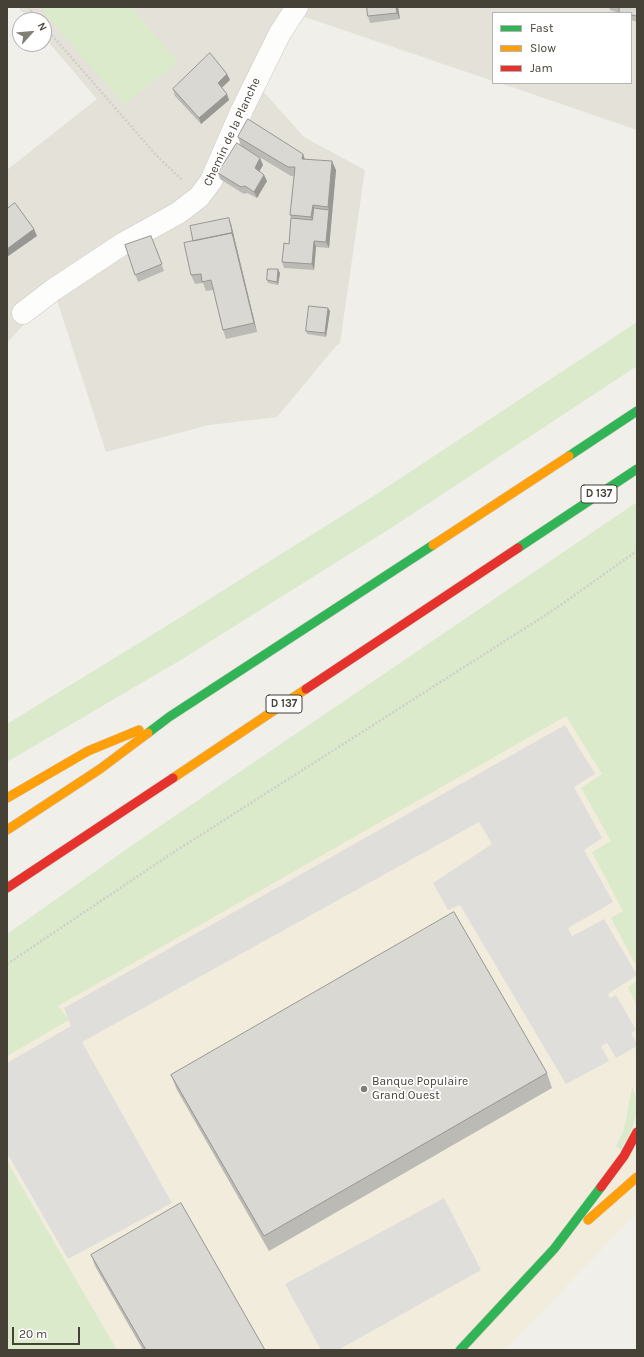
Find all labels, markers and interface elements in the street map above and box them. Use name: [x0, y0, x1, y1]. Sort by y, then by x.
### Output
north arrow: [12, 12, 52, 52]
legend: [492, 12, 632, 84]
text: N: [35, 20, 50, 33]
text: Fast: [530, 21, 553, 35]
text: Slow: [530, 41, 556, 55]
text: Jam: [530, 61, 553, 75]
street label: Chemin de la Planche: [201, 75, 263, 189]
road number: D 137: [581, 485, 617, 503]
road number: D 137: [266, 695, 302, 713]
place label: Banque Populaire Grand Ouest: [372, 1075, 468, 1103]
marker: Banque Populaire Grand Ouest: [359, 1084, 369, 1094]
scale bar: [14, 1319, 82, 1345]
text: 20 m: [19, 1327, 47, 1341]

